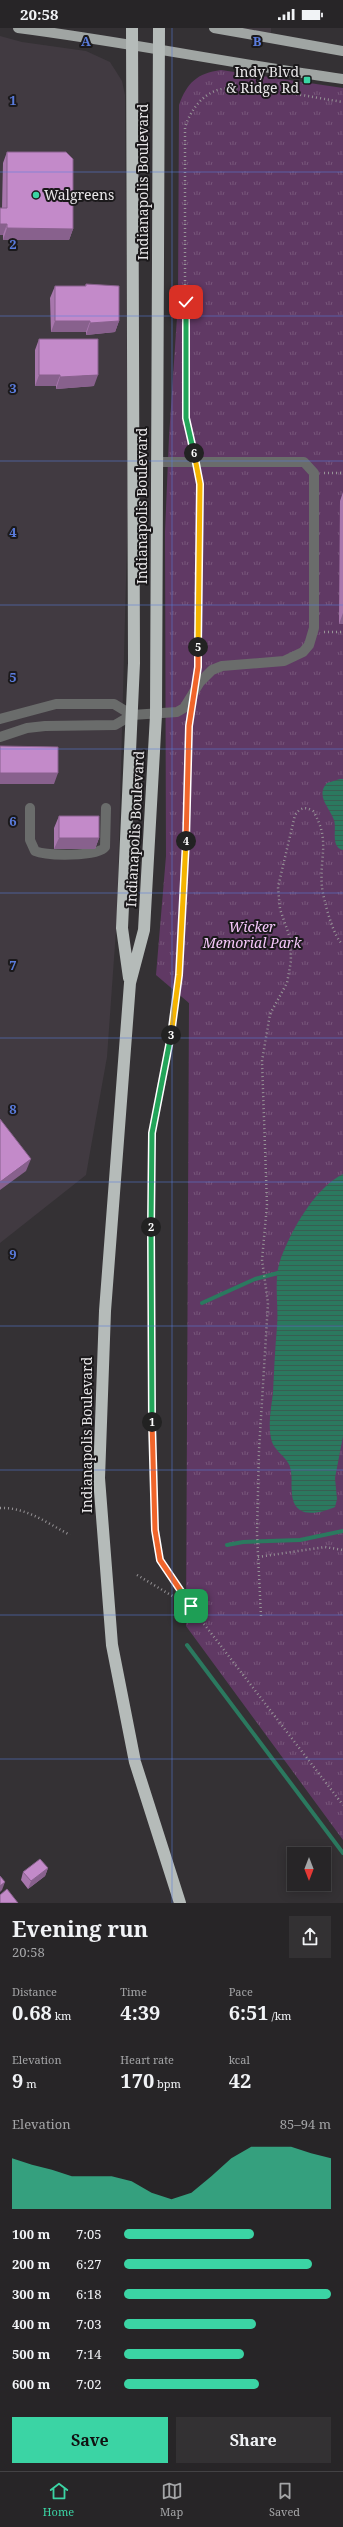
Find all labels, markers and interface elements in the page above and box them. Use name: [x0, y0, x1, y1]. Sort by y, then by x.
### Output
text: 20:58: [20, 4, 58, 24]
text: A: [81, 32, 91, 50]
text: B: [253, 32, 262, 50]
place label: Indy Blvd & Ridge Rd: [226, 62, 299, 97]
marker: Indy Blvd & Ridge Rd: [302, 75, 312, 85]
text: 1: [9, 91, 17, 109]
street label: Indianapolis Boulevard: [133, 103, 152, 260]
place label: Walgreens: [44, 185, 114, 204]
marker: Walgreens: [31, 190, 41, 200]
text: 2: [9, 235, 17, 253]
pin: [169, 285, 203, 319]
icon: check: [175, 291, 197, 313]
text: 3: [9, 379, 17, 397]
street label: Indianapolis Boulevard: [132, 427, 151, 584]
pin: 6: [184, 443, 204, 463]
text: 6: [191, 445, 197, 460]
text: 4: [9, 523, 17, 541]
pin: 5: [188, 637, 208, 657]
text: 5: [195, 639, 201, 654]
text: 5: [9, 668, 17, 686]
street label: Indianapolis Boulevard: [121, 750, 148, 908]
text: 6: [9, 812, 17, 830]
pin: 4: [176, 831, 196, 851]
text: 4: [183, 833, 189, 848]
park label: Wicker Memorial Park: [202, 917, 302, 952]
text: 7: [9, 956, 17, 974]
pin: 3: [161, 1025, 181, 1045]
text: 3: [168, 1027, 174, 1042]
text: 8: [9, 1100, 17, 1118]
pin: 2: [141, 1217, 161, 1237]
text: 2: [148, 1219, 154, 1234]
text: 9: [9, 1245, 17, 1263]
street label: Indianapolis Boulevard: [77, 1356, 96, 1513]
pin: 1: [142, 1412, 162, 1432]
text: 1: [149, 1414, 155, 1429]
pin: [174, 1589, 208, 1623]
icon: arrive: [180, 1595, 202, 1617]
north arrow: [287, 1847, 331, 1891]
map controls: [287, 1847, 331, 1891]
text: Evening run: [12, 1913, 148, 1943]
button: share: [289, 1916, 331, 1958]
text: 20:58: [12, 1943, 45, 1961]
text: Distance: [12, 1984, 57, 1999]
text: Time: [120, 1984, 147, 1999]
text: Pace: [229, 1984, 253, 1999]
text: 0.68: [12, 1999, 52, 2026]
text: 4:39: [120, 1999, 160, 2026]
text: 6:51: [229, 1999, 269, 2026]
text: km: [52, 2008, 71, 2023]
text: /km: [269, 2008, 292, 2023]
text: Elevation: [12, 2052, 62, 2067]
text: Heart rate: [120, 2052, 174, 2067]
text: kcal: [229, 2052, 250, 2067]
text: 9: [12, 2067, 23, 2094]
text: 170: [120, 2067, 154, 2094]
text: 42: [229, 2067, 251, 2094]
text: m: [23, 2076, 37, 2091]
text: bpm: [154, 2076, 181, 2091]
text: Elevation: [12, 2115, 71, 2133]
text: 85–94 m: [280, 2115, 331, 2133]
text: 100 m: [12, 2225, 50, 2243]
text: 7:05: [76, 2225, 102, 2243]
text: 200 m: [12, 2255, 50, 2273]
text: 6:27: [76, 2255, 102, 2273]
text: 300 m: [12, 2285, 50, 2303]
text: 6:18: [76, 2285, 102, 2303]
text: 400 m: [12, 2315, 50, 2333]
text: 7:03: [76, 2315, 102, 2333]
text: 500 m: [12, 2345, 50, 2363]
text: 7:14: [76, 2345, 102, 2363]
text: 600 m: [12, 2375, 50, 2393]
text: 7:02: [76, 2375, 102, 2393]
button: Save: [12, 2417, 168, 2463]
button: Share: [176, 2417, 331, 2463]
tab: Home: [43, 2480, 74, 2519]
tab: Map: [160, 2480, 183, 2519]
tab: Saved: [269, 2480, 300, 2519]

